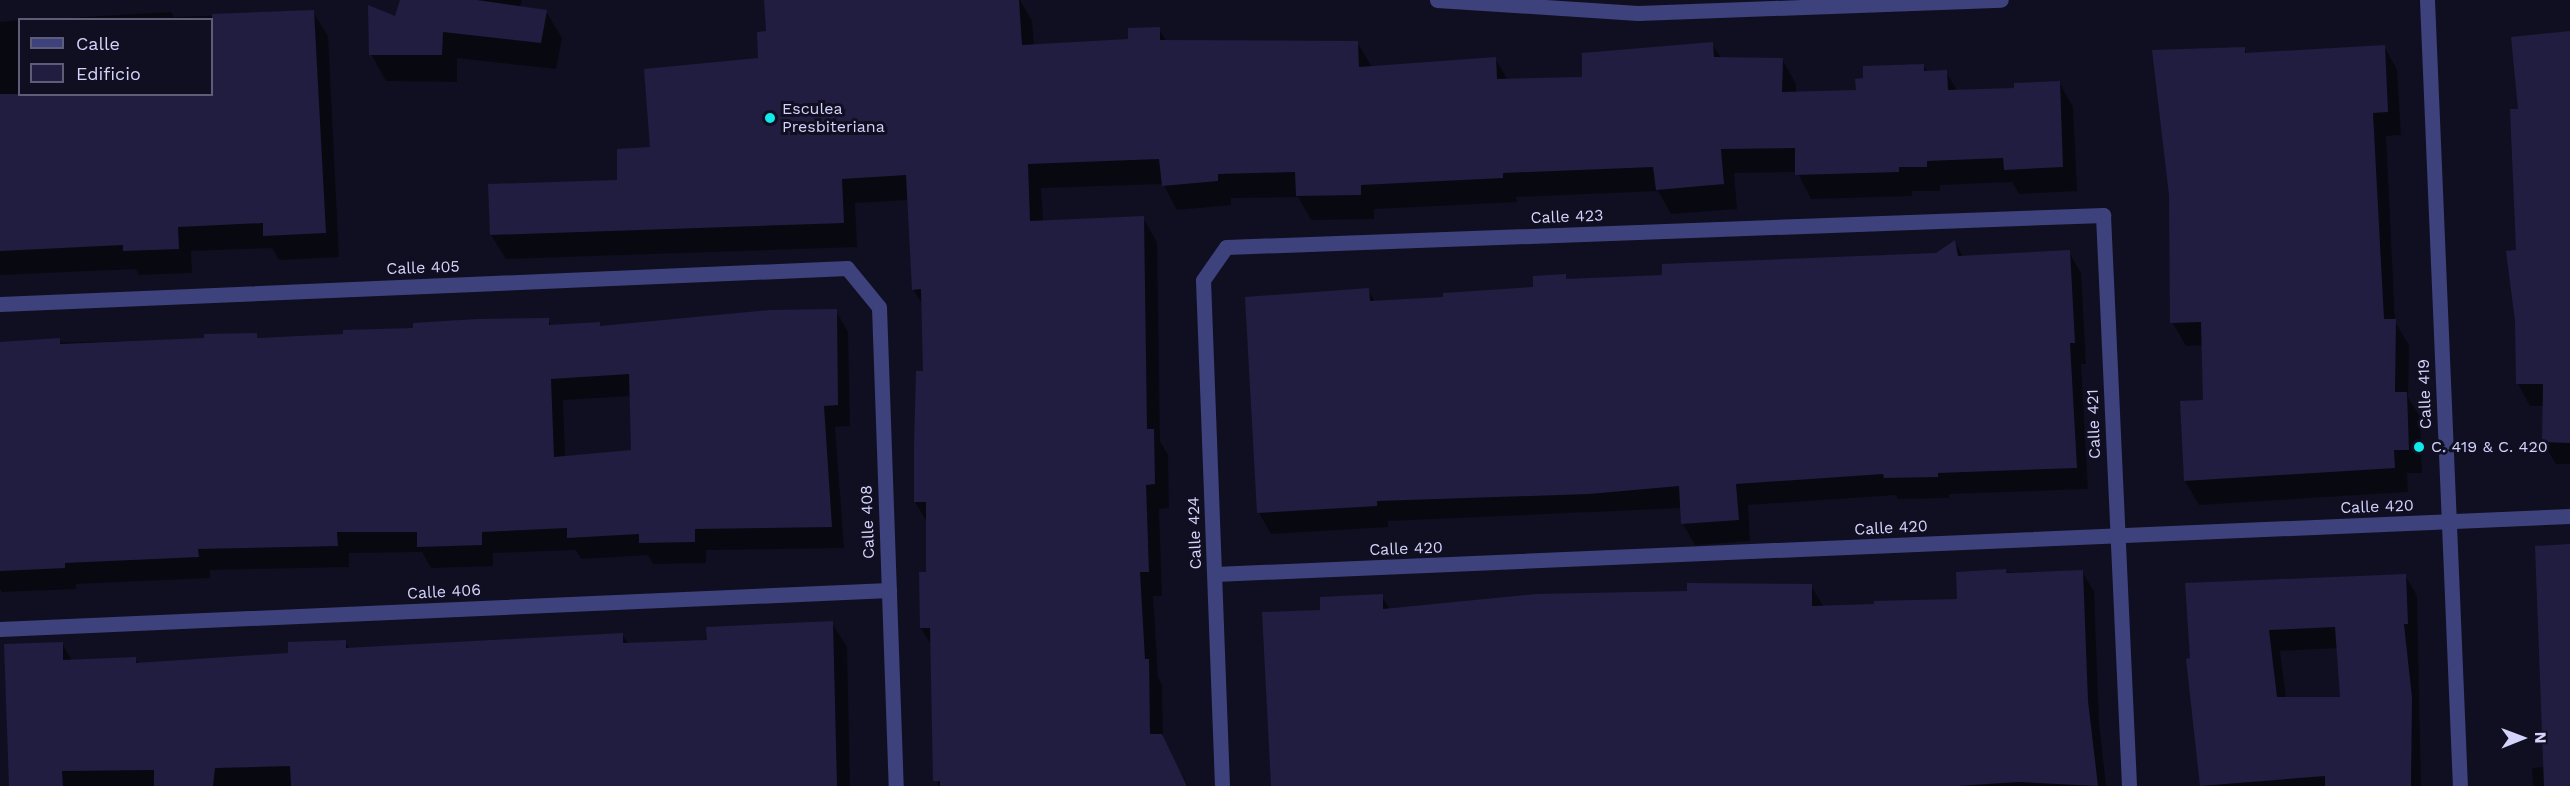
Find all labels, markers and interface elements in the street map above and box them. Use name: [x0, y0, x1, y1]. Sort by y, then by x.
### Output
legend: [18, 18, 213, 96]
text: Calle: [76, 33, 120, 54]
text: Edificio: [76, 63, 141, 84]
place label: Esculea Presbiteriana: [782, 99, 885, 137]
marker: Esculea Presbiteriana: [763, 111, 777, 125]
street label: Calle 423: [1530, 206, 1604, 228]
street label: Calle 405: [386, 257, 460, 279]
street label: Calle 419: [2414, 359, 2436, 429]
street label: Calle 421: [2083, 389, 2105, 459]
place label: C. 419 & C. 420: [2431, 437, 2548, 457]
marker: C. 419 & C. 420: [2412, 440, 2426, 454]
street label: Calle 408: [857, 485, 879, 559]
street label: Calle 424: [1184, 496, 1206, 570]
street label: Calle 420: [2340, 496, 2414, 518]
street label: Calle 420: [1854, 516, 1928, 540]
street label: Calle 420: [1369, 538, 1443, 560]
street label: Calle 406: [407, 580, 481, 604]
north arrow: [2492, 708, 2552, 768]
text: N: [2531, 732, 2550, 744]

